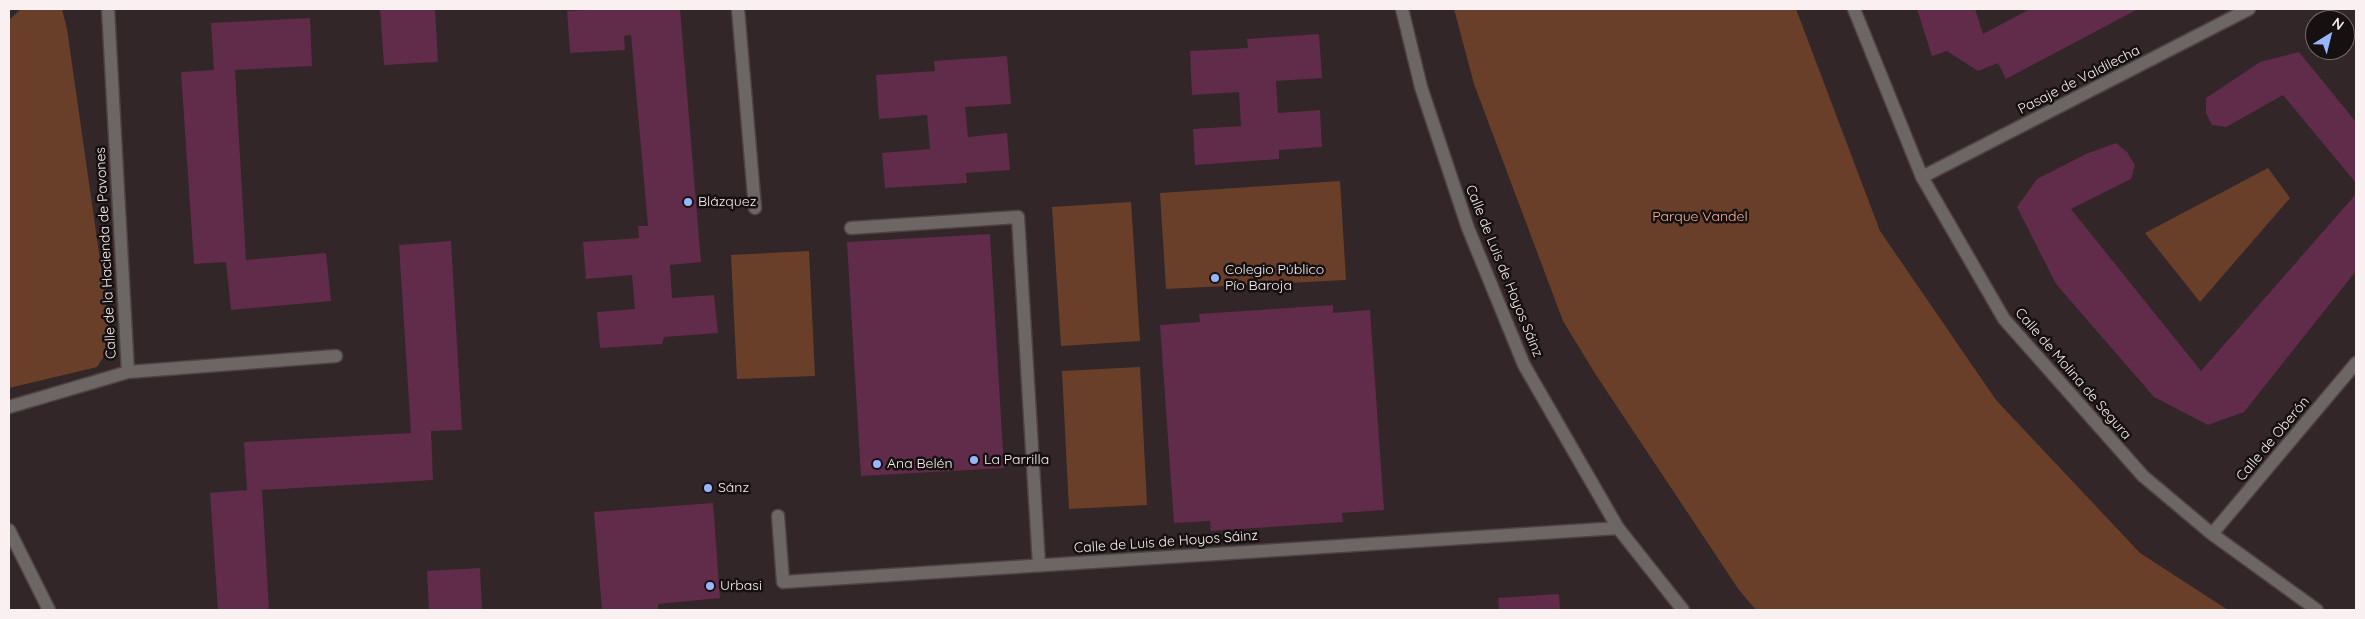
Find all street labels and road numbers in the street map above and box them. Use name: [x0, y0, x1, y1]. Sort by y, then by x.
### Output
street label: Pasaje de Valdilecha: [2015, 42, 2143, 118]
street label: Calle de la Hacienda de Pavones: [92, 147, 120, 359]
street label: Calle de Luis de Hoyos Sáinz: [1462, 182, 1546, 360]
street label: Calle de Molina de Segura: [2011, 305, 2135, 443]
street label: Calle de Oberón: [2233, 393, 2313, 485]
street label: Calle de Luis de Hoyos Sáinz: [1073, 527, 1259, 557]

